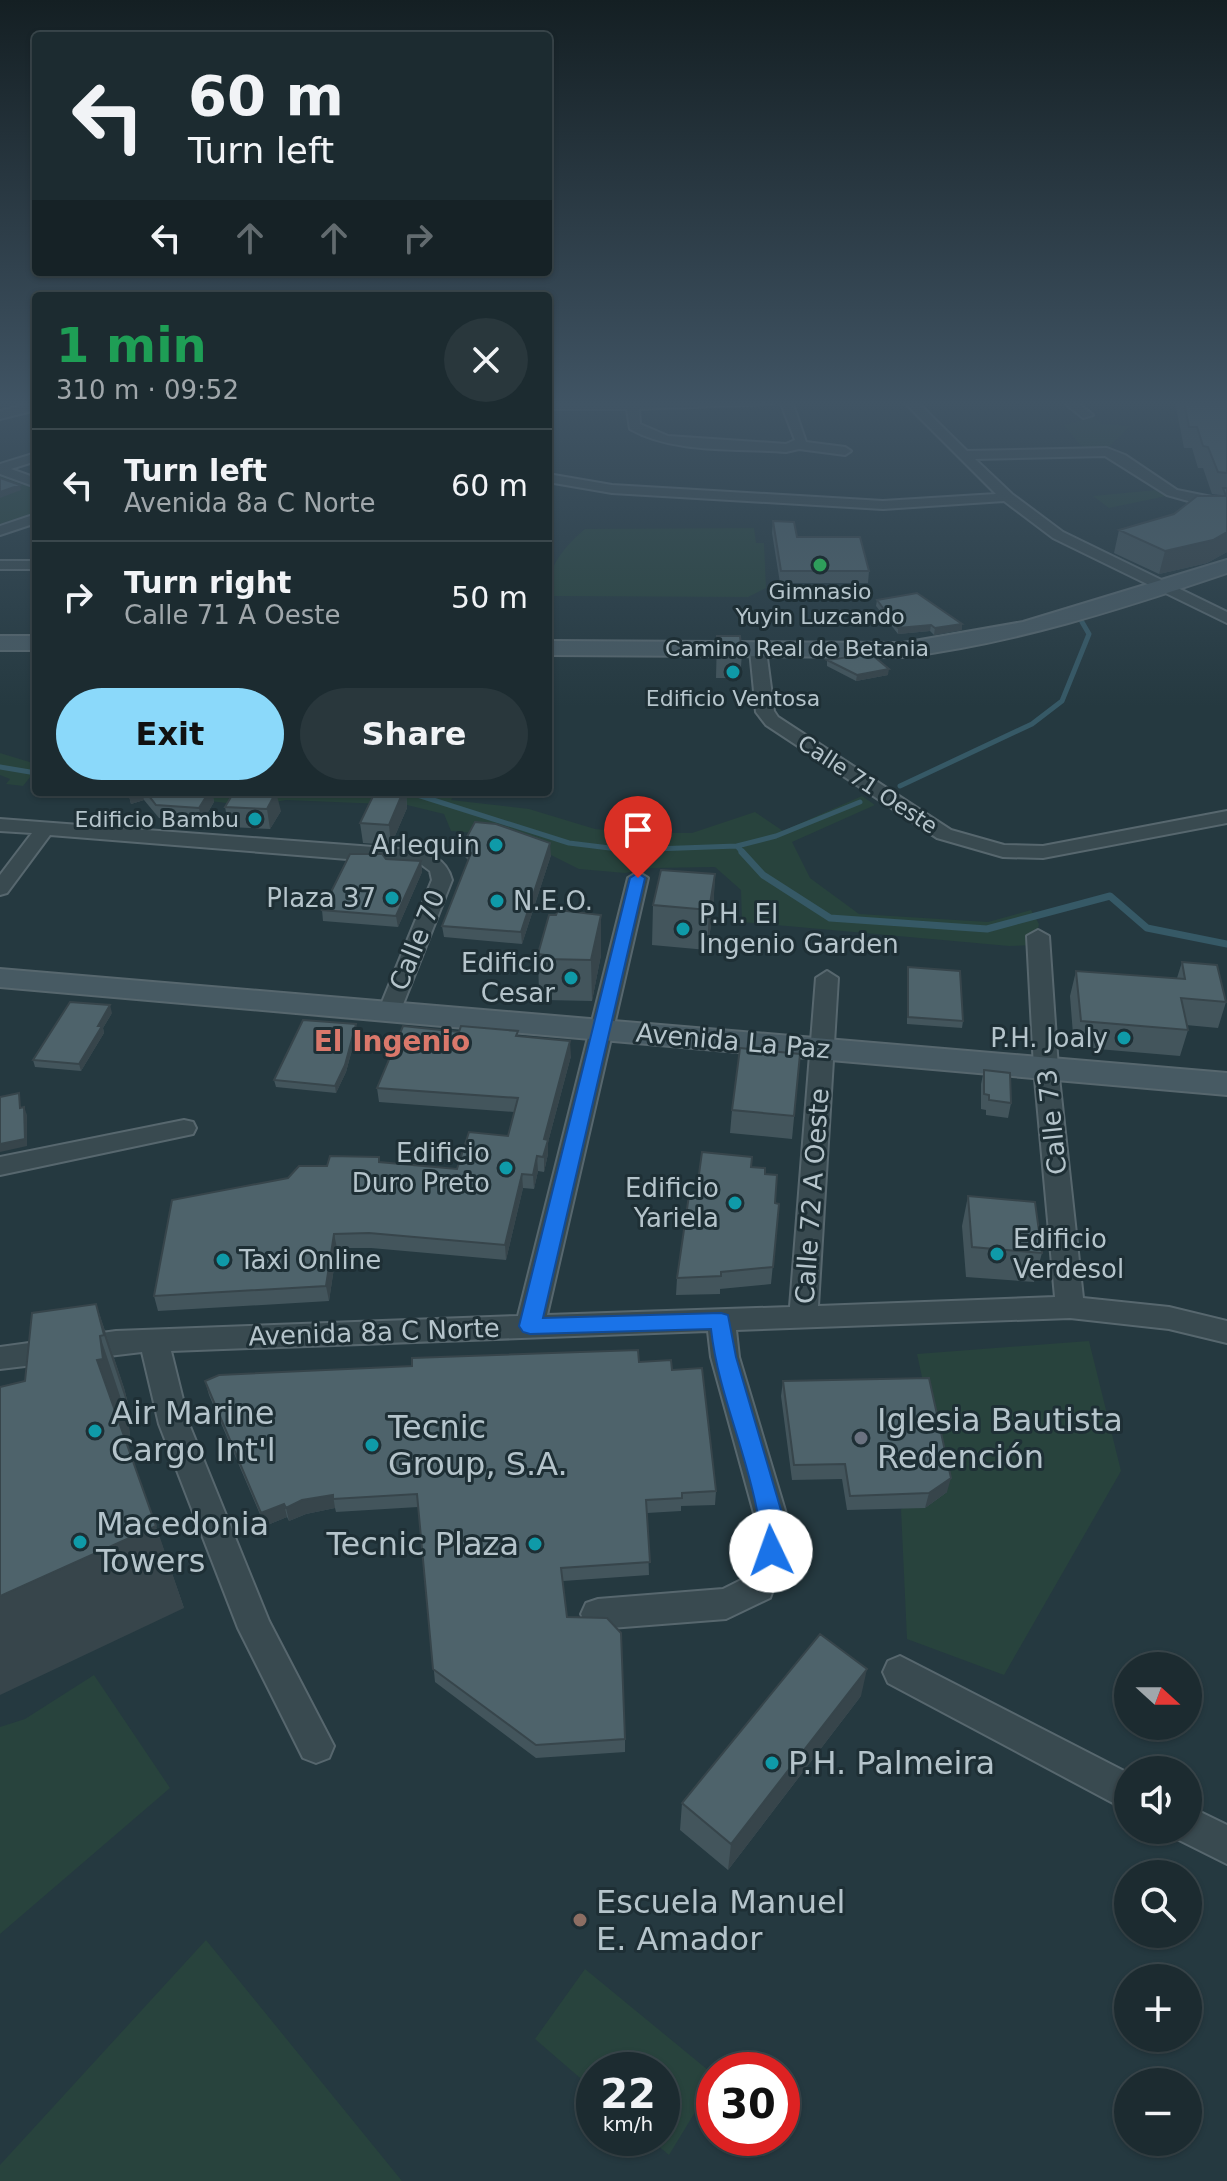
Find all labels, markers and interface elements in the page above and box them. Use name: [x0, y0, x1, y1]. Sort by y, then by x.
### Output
text: 60 m: [188, 63, 344, 128]
icon: left: [56, 64, 160, 168]
text: Turn left: [188, 130, 334, 171]
icon: left: [144, 216, 188, 260]
icon: ahead: [228, 216, 272, 260]
icon: ahead: [312, 216, 356, 260]
icon: right: [396, 216, 440, 260]
text: 1 min: [56, 317, 207, 373]
button: close: [444, 318, 528, 402]
text: 310 m · 09:52: [56, 375, 239, 405]
text: Turn left: [124, 453, 267, 488]
icon: left: [56, 463, 100, 507]
text: 60 m: [451, 468, 528, 503]
text: Avenida 8a C Norte: [124, 488, 375, 518]
marker: Gimnasio Yuyin Luzcando: [811, 556, 829, 574]
text: Turn right: [124, 565, 291, 600]
icon: right: [56, 575, 100, 619]
place label: Gimnasio Yuyin Luzcando: [734, 579, 905, 629]
text: 50 m: [451, 580, 528, 615]
text: Calle 71 A Oeste: [124, 600, 340, 630]
street label: Camino Real de Betania: [665, 636, 929, 661]
marker: Edificio Ventosa: [724, 663, 742, 681]
place label: Edificio Ventosa: [646, 686, 820, 711]
button: Exit: [56, 688, 284, 780]
button: Share: [300, 688, 528, 780]
street label: Calle 71 Oeste: [793, 730, 942, 839]
pin: [604, 796, 672, 878]
place label: Edificio Bambu: [75, 807, 239, 832]
icon: arrive: [616, 808, 660, 852]
marker: Edificio Bambu: [246, 810, 264, 828]
place label: Arlequin: [372, 830, 480, 860]
marker: Arlequin: [487, 836, 505, 854]
place label: Plaza 37: [266, 883, 376, 913]
street label: Calle 70: [383, 885, 451, 995]
place label: N.E.O.: [513, 886, 593, 916]
marker: Plaza 37: [383, 889, 401, 907]
marker: N.E.O.: [488, 892, 506, 910]
place label: P.H. El Ingenio Garden: [699, 899, 899, 959]
marker: P.H. El Ingenio Garden: [674, 920, 692, 938]
place label: Edificio Cesar: [461, 948, 555, 1008]
marker: Edificio Cesar: [562, 969, 580, 987]
street label: Avenida La Paz: [635, 1018, 831, 1064]
place label: P.H. Joaly: [990, 1023, 1108, 1053]
district label: El Ingenio: [314, 1025, 470, 1058]
marker: P.H. Joaly: [1115, 1029, 1133, 1047]
street label: Calle 73: [1032, 1068, 1072, 1176]
street label: Calle 72 A Oeste: [789, 1087, 835, 1305]
place label: Edificio Duro Preto: [352, 1138, 490, 1198]
marker: Edificio Duro Preto: [497, 1159, 515, 1177]
place label: Edificio Yariela: [625, 1173, 719, 1233]
marker: Edificio Yariela: [726, 1194, 744, 1212]
place label: Edificio Verdesol: [1013, 1224, 1124, 1284]
place label: Taxi Online: [238, 1245, 381, 1275]
marker: Edificio Verdesol: [988, 1245, 1006, 1263]
marker: Taxi Online: [214, 1251, 232, 1269]
street label: Avenida 8a C Norte: [248, 1313, 500, 1351]
place label: Air Marine Cargo Int'l: [111, 1394, 276, 1469]
place label: Iglesia Bautista Redención: [877, 1401, 1123, 1476]
place label: Tecnic Group, S.A.: [387, 1408, 568, 1483]
marker: Air Marine Cargo Int'l: [86, 1422, 104, 1440]
marker: Iglesia Bautista Redención: [852, 1429, 870, 1447]
marker: Tecnic Group, S.A.: [363, 1436, 381, 1454]
place label: Macedonia Towers: [95, 1505, 269, 1580]
position arrow: [729, 1509, 813, 1593]
place label: Tecnic Plaza: [325, 1525, 519, 1563]
marker: Macedonia Towers: [71, 1533, 89, 1551]
marker: Tecnic Plaza: [526, 1535, 544, 1553]
north arrow: [1114, 1652, 1202, 1740]
map controls: [1114, 1652, 1202, 2156]
place label: P.H. Palmeira: [788, 1744, 995, 1782]
marker: P.H. Palmeira: [763, 1754, 781, 1772]
button: sound: [1114, 1756, 1202, 1844]
button: search: [1114, 1860, 1202, 1948]
place label: Escuela Manuel E. Amador: [596, 1883, 845, 1958]
marker: Escuela Manuel E. Amador: [571, 1911, 589, 1929]
button: +: [1114, 1964, 1202, 2052]
speed limit sign: 30: [696, 2052, 800, 2156]
button: −: [1114, 2068, 1202, 2156]
text: 22: [600, 2071, 656, 2117]
text: km/h: [603, 2112, 653, 2136]

